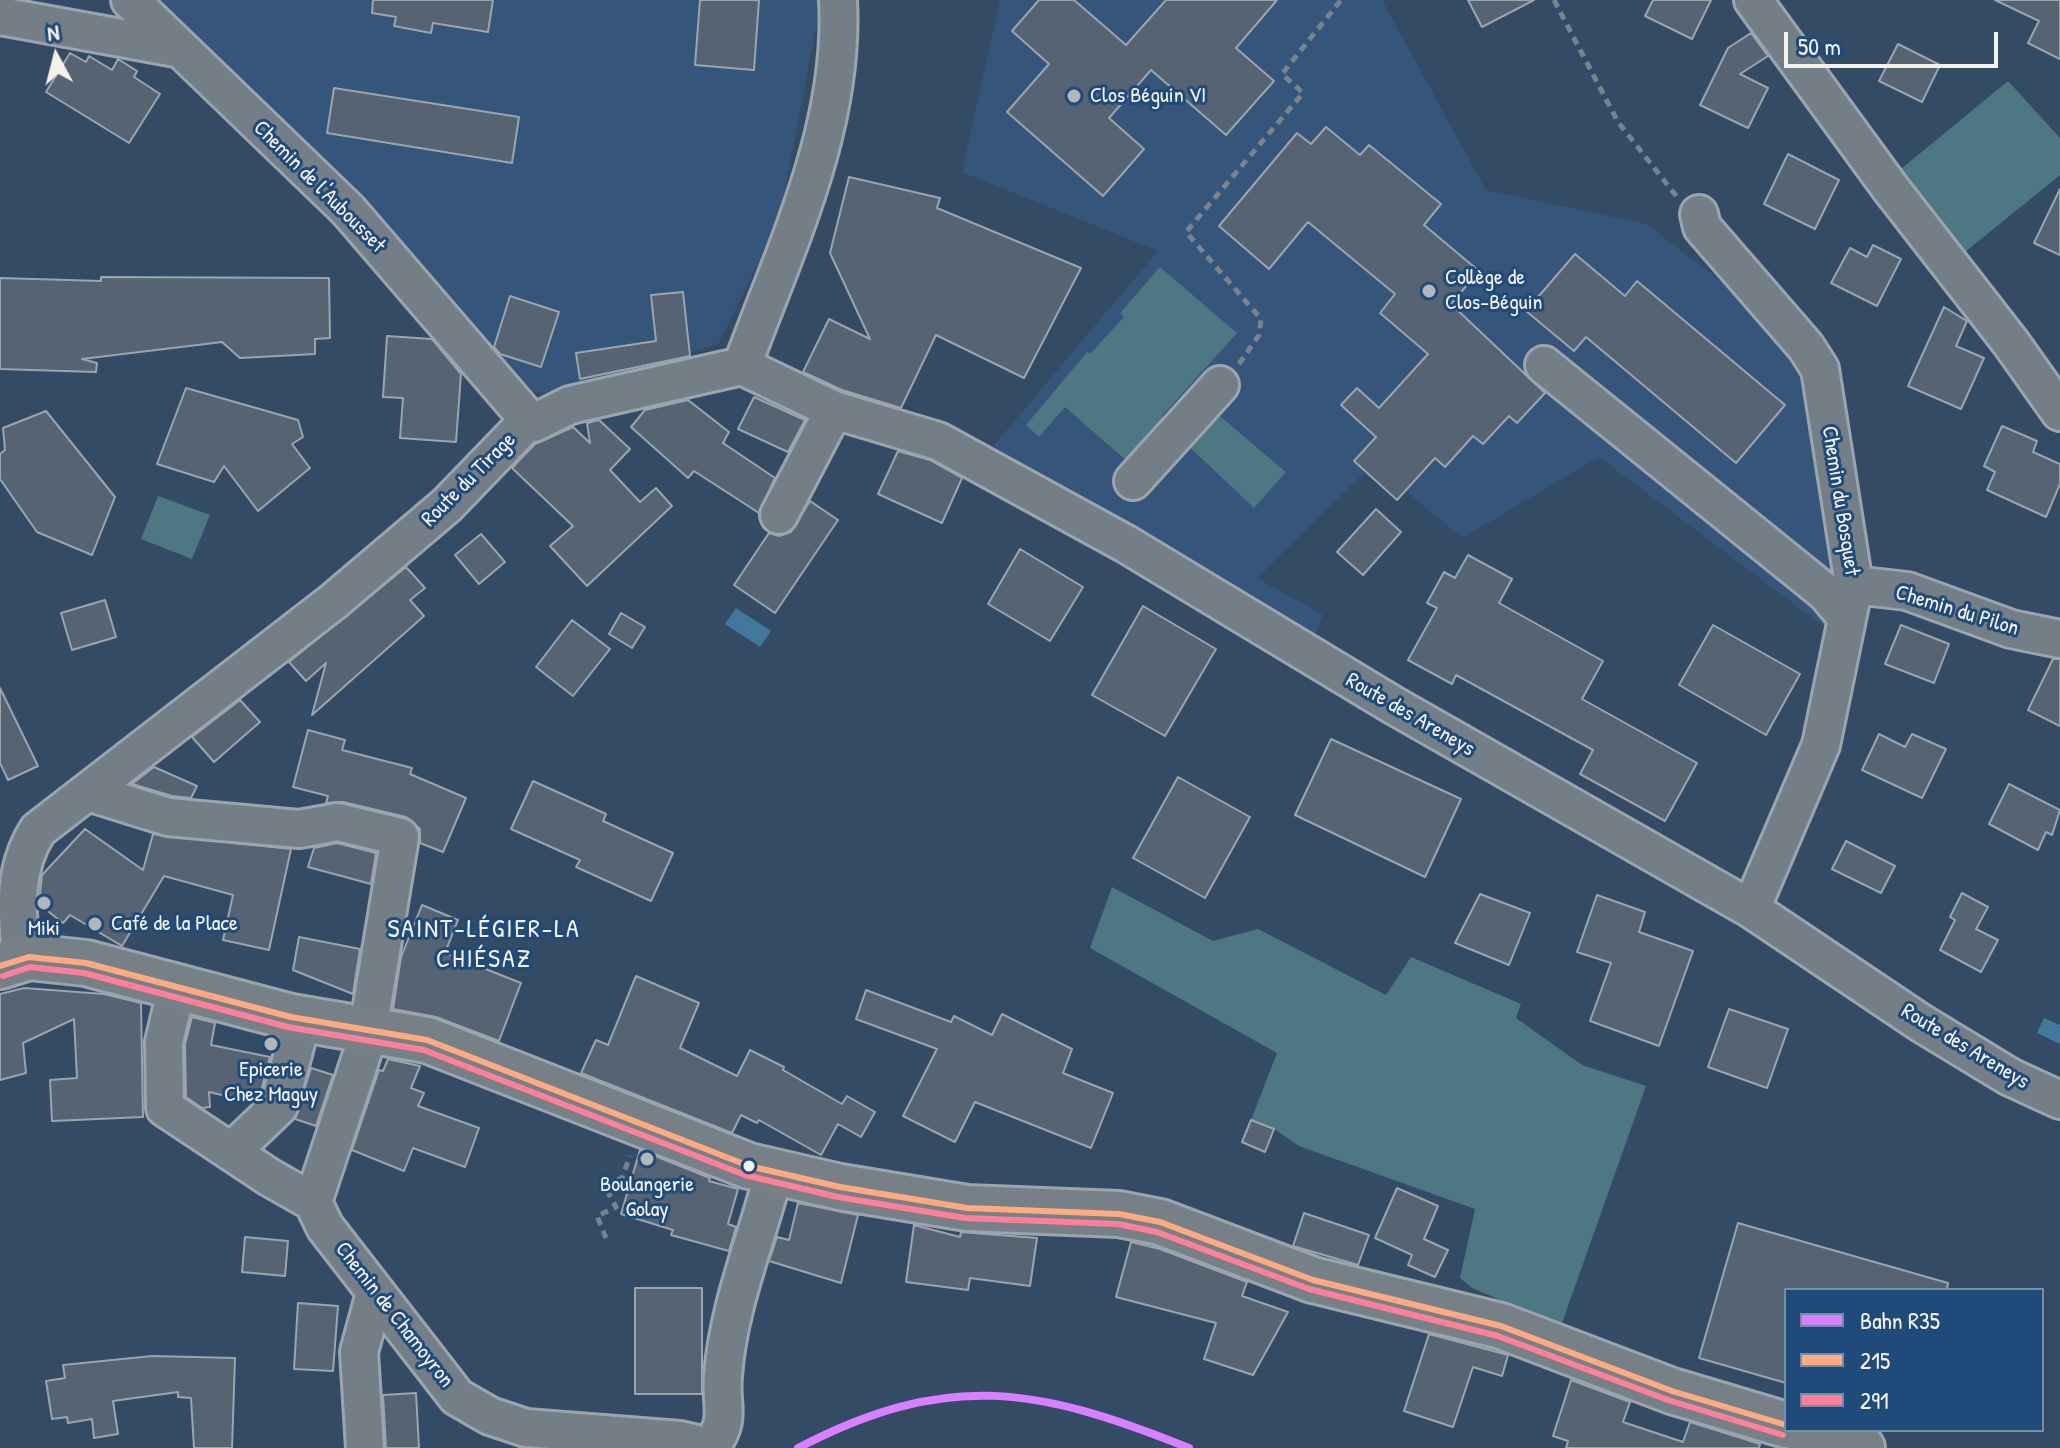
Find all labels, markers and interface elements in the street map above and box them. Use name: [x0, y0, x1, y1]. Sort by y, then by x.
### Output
north arrow: [16, 16, 96, 96]
scale bar: [1788, 16, 2002, 66]
text: N: [45, 17, 61, 48]
text: 50 m: [1798, 30, 1841, 62]
place label: Clos Béguin VI: [1090, 83, 1206, 109]
marker: Clos Béguin VI: [1065, 87, 1083, 105]
street label: Chemin de l'Aubousset: [247, 115, 391, 259]
place label: Collège de Clos-Béguin: [1445, 265, 1543, 316]
marker: Collège de Clos-Béguin: [1420, 282, 1438, 300]
street label: Chemin du Bosquet: [1815, 424, 1865, 578]
street label: Route du Tirage: [416, 427, 522, 533]
street label: Chemin du Pilon: [1892, 580, 2022, 642]
street label: Route des Areneys: [1341, 667, 1479, 763]
marker: Miki: [35, 894, 53, 912]
place label: Café de la Place: [111, 911, 238, 937]
district label: SAINT-LÉGIER-LA CHIÉSAZ: [387, 914, 581, 976]
marker: Café de la Place: [86, 915, 104, 933]
place label: Miki: [28, 916, 60, 942]
street label: Route des Areneys: [1896, 999, 2034, 1095]
marker: Epicerie Chez Maguy: [262, 1035, 280, 1053]
place label: Epicerie Chez Maguy: [224, 1057, 318, 1108]
marker: Boulangerie Golay: [638, 1150, 656, 1168]
unlabelled marker: [741, 1158, 757, 1174]
place label: Boulangerie Golay: [600, 1172, 694, 1224]
street label: Chemin de Chamoyron: [329, 1237, 459, 1393]
legend: [1784, 1288, 2044, 1432]
text: Bahn R35: [1860, 1304, 1940, 1336]
text: 215: [1860, 1344, 1890, 1376]
text: 291: [1860, 1384, 1889, 1416]

